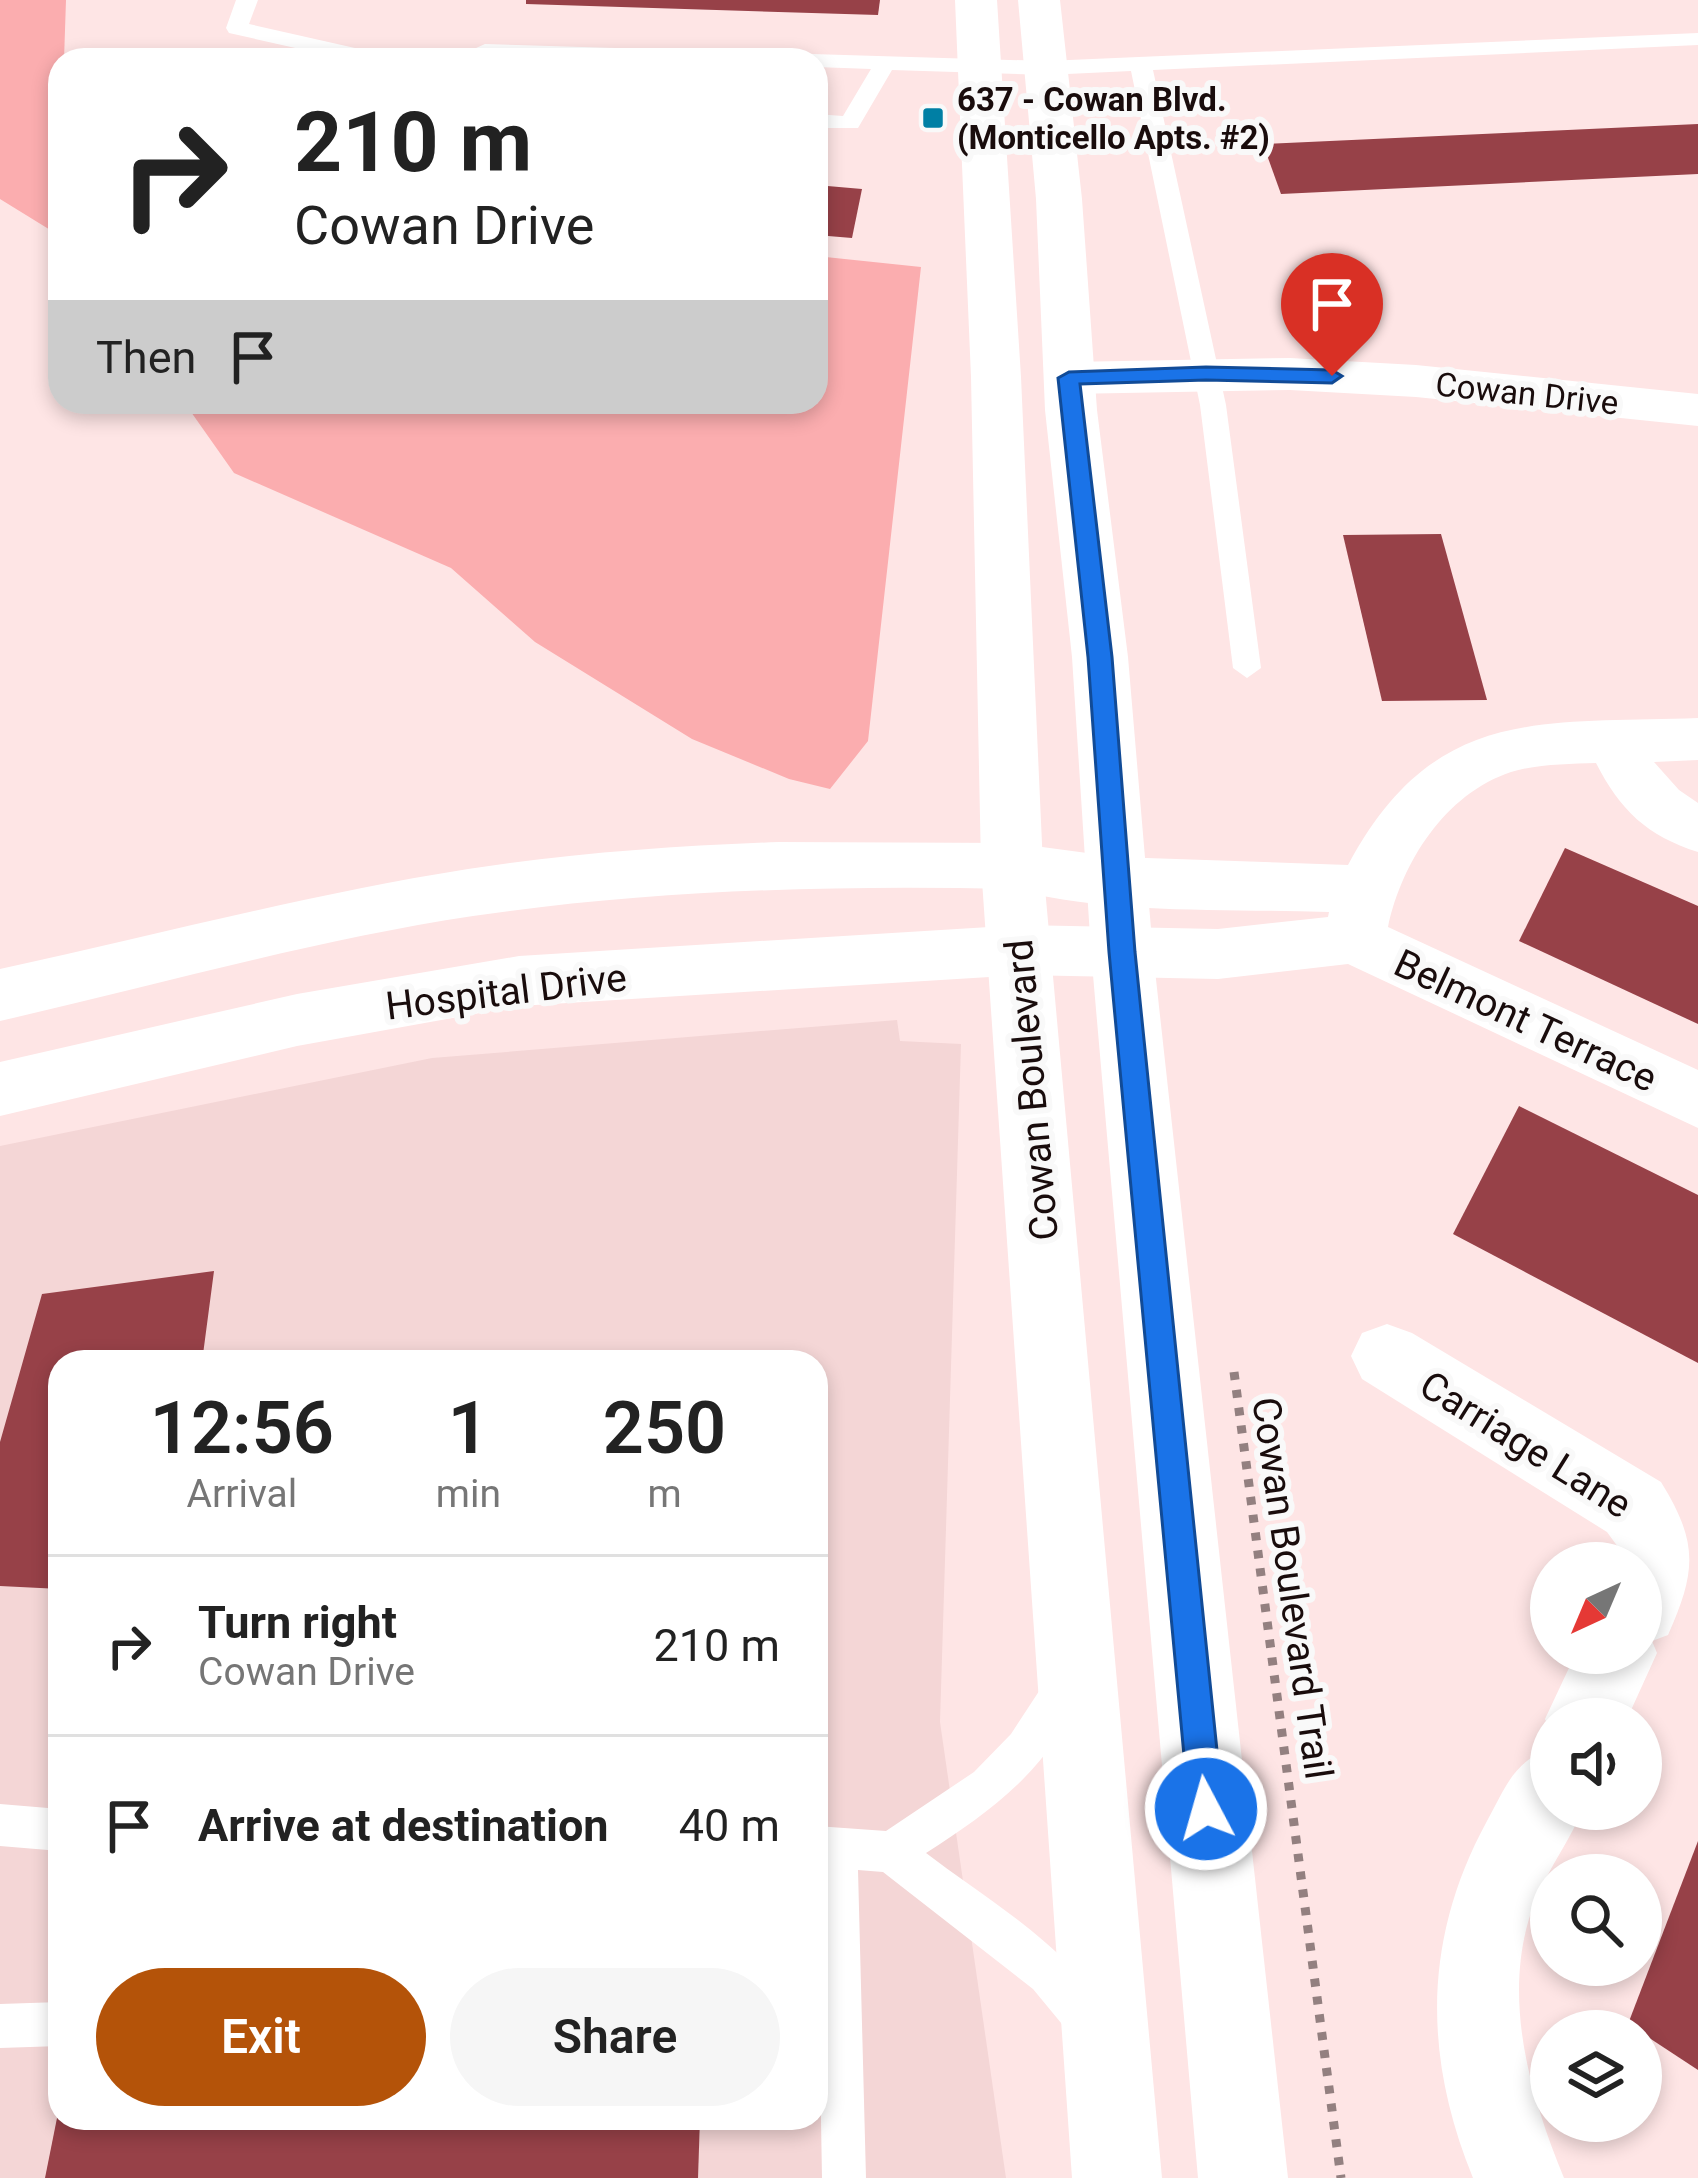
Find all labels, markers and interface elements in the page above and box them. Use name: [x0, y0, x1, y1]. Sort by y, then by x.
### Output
place label: 637 - Cowan Blvd. (Monticello Apts. #2): [957, 80, 1270, 157]
text: 210 m: [294, 93, 532, 192]
icon: right: [96, 96, 252, 252]
marker: 637 - Cowan Blvd. (Monticello Apts. #2): [920, 105, 946, 131]
text: Cowan Drive: [294, 194, 594, 257]
pin: [1281, 253, 1383, 376]
icon: arrive: [1299, 271, 1365, 337]
icon: arrive: [220, 324, 286, 390]
text: Then: [96, 331, 196, 384]
street label: Cowan Drive: [1434, 365, 1620, 422]
street label: Cowan Boulevard: [996, 937, 1068, 1242]
street label: Belmont Terrace: [1387, 940, 1664, 1102]
street label: Hospital Drive: [383, 954, 629, 1030]
street label: Carriage Lane: [1411, 1362, 1640, 1528]
text: 12:56: [150, 1386, 334, 1471]
text: 1: [448, 1386, 489, 1471]
text: 250: [603, 1386, 726, 1471]
street label: Cowan Boulevard Trail: [1242, 1394, 1342, 1782]
text: Arrival: [187, 1471, 297, 1517]
text: min: [436, 1471, 501, 1517]
text: m: [647, 1471, 682, 1517]
north arrow: [1530, 1542, 1662, 1674]
map controls: [1530, 1542, 1662, 2142]
text: Turn right: [198, 1596, 397, 1649]
icon: right: [96, 1613, 162, 1679]
text: 210 m: [654, 1619, 780, 1672]
text: Cowan Drive: [198, 1649, 415, 1695]
button: sound: [1530, 1698, 1662, 1830]
position arrow: [1143, 1746, 1269, 1872]
icon: arrive: [96, 1793, 162, 1859]
text: Arrive at destination: [198, 1799, 609, 1852]
text: 40 m: [679, 1799, 780, 1852]
button: search: [1530, 1854, 1662, 1986]
button: Exit: [96, 1968, 426, 2106]
button: Share: [450, 1968, 780, 2106]
button: layers: [1530, 2010, 1662, 2142]

